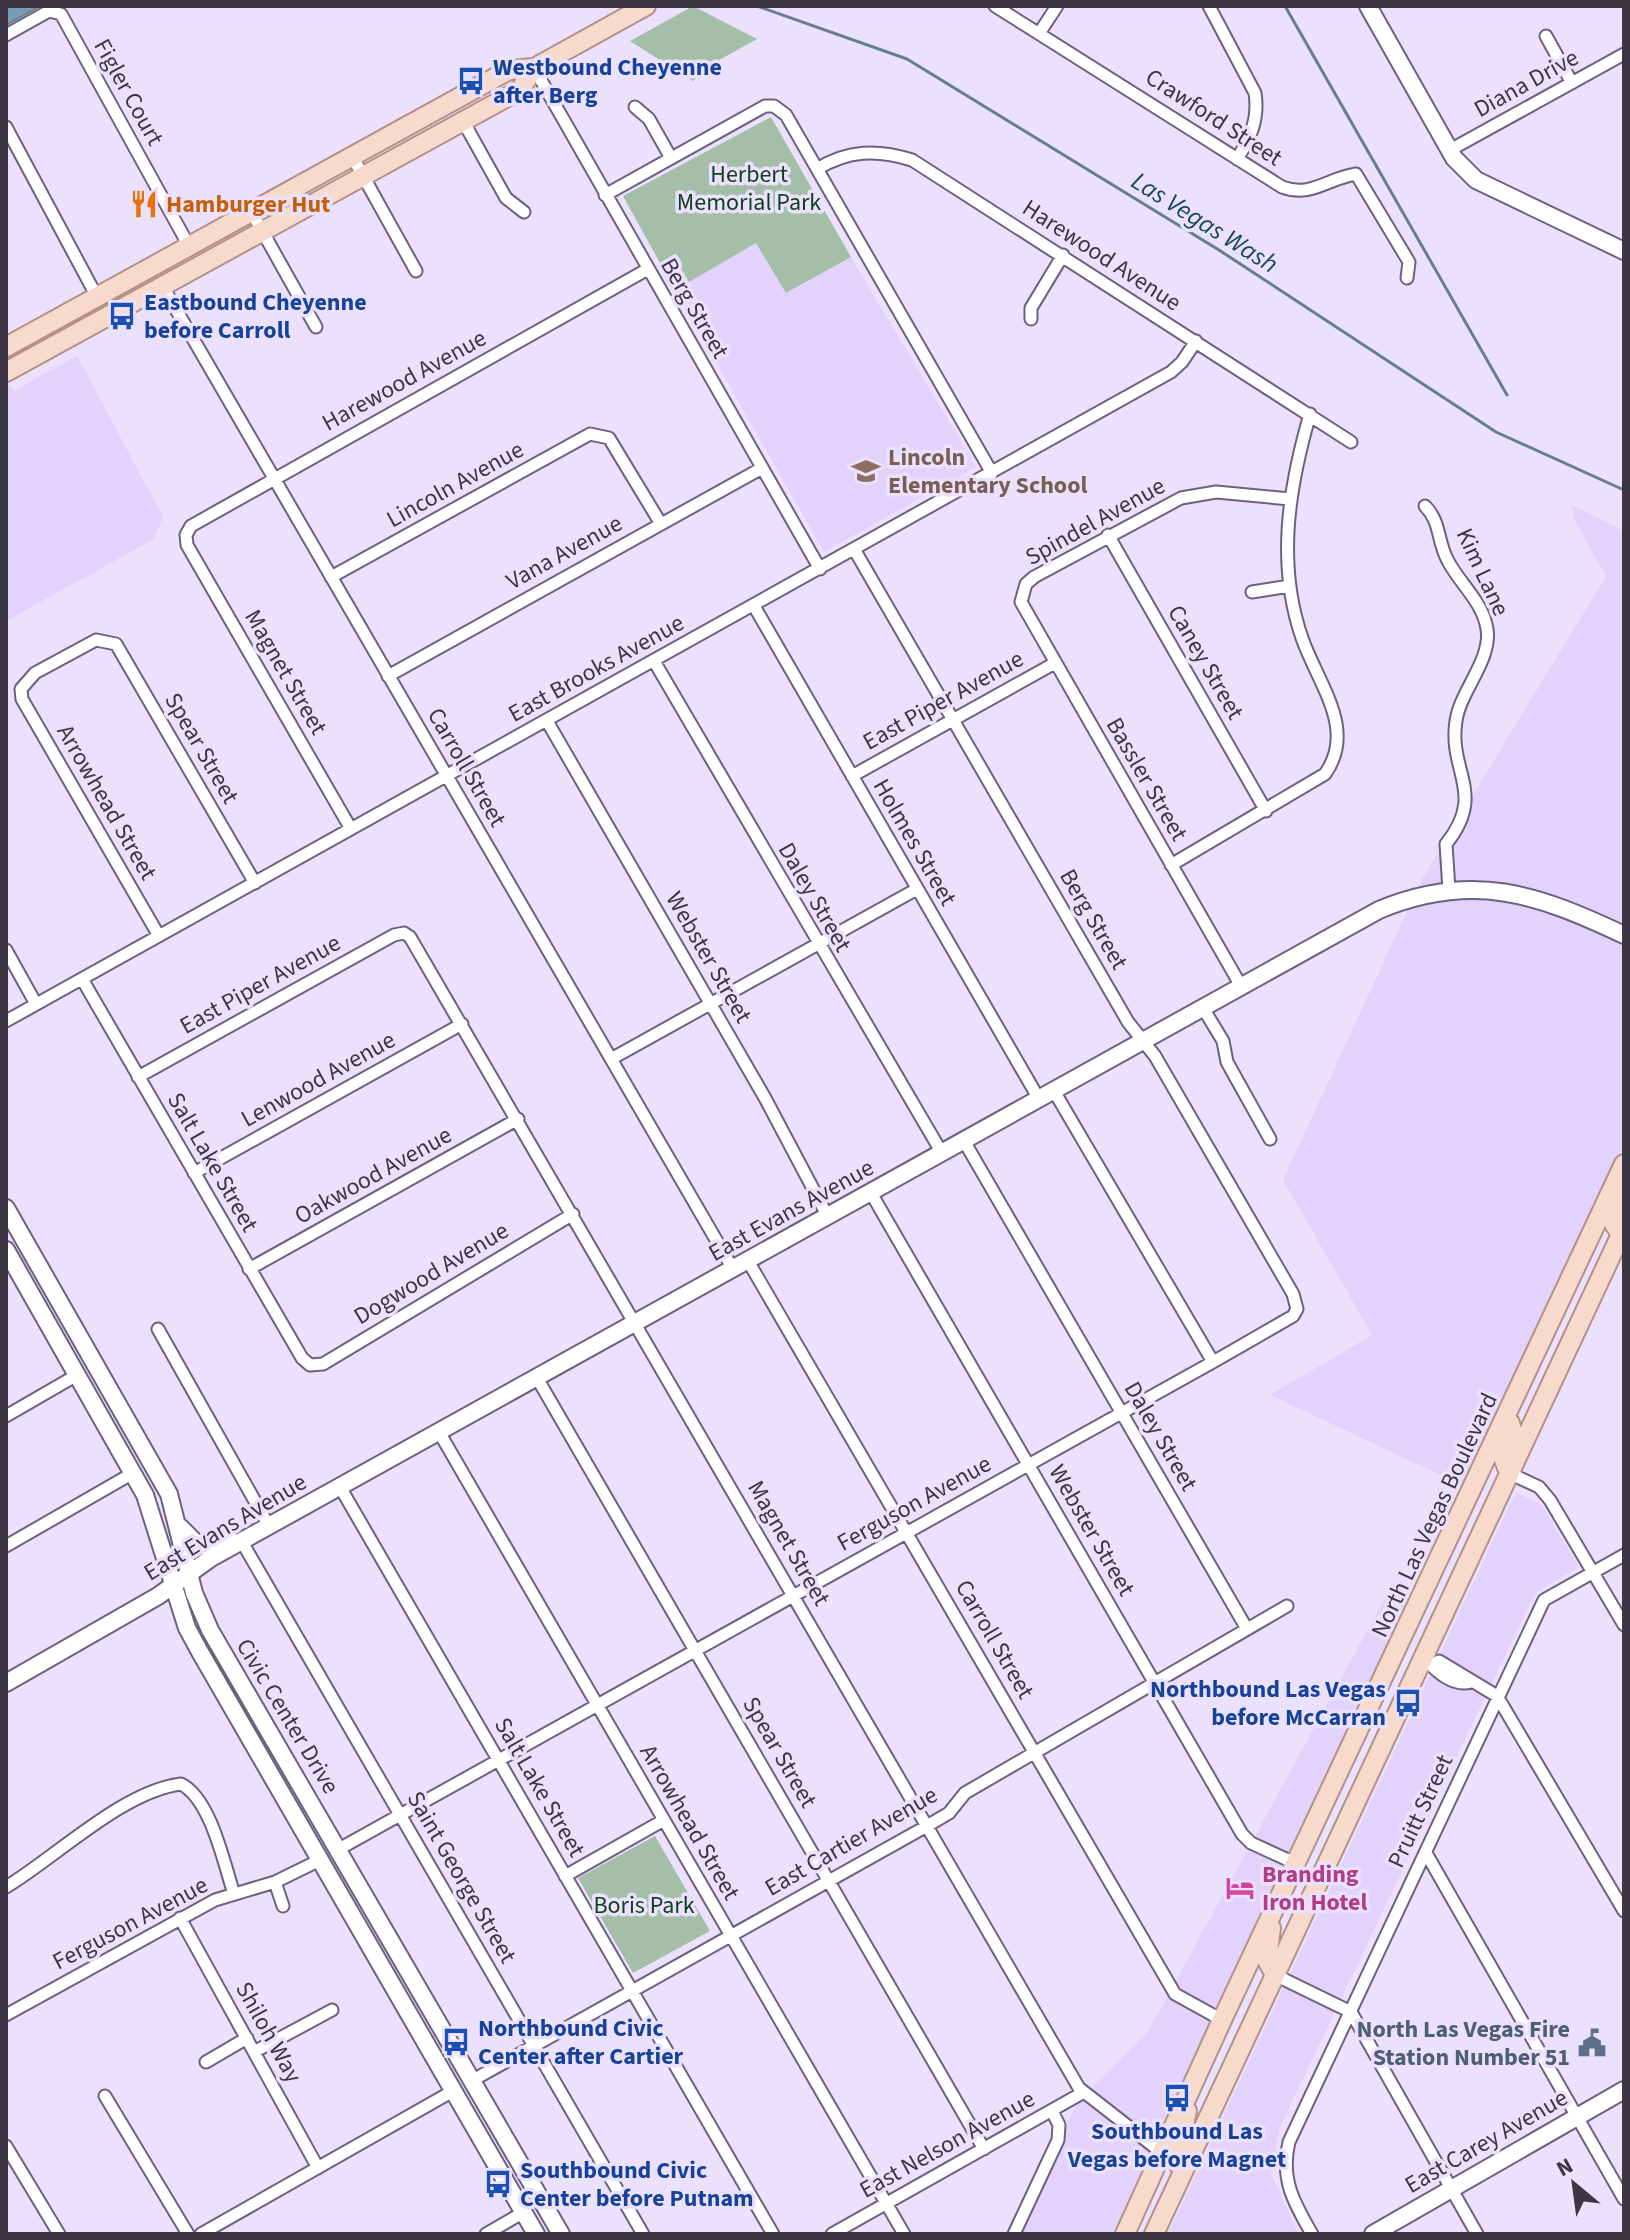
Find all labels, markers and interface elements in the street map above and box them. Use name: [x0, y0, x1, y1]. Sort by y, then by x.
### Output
street label: Figler Court: [85, 32, 172, 152]
street label: Diana Drive: [1468, 40, 1585, 127]
place label: Westbound Cheyenne after Berg: [493, 50, 722, 113]
street label: Crawford Street: [1138, 60, 1289, 175]
bus stop icon: Westbound Cheyenne after Berg: [456, 66, 486, 96]
park label: Herbert Memorial Park: [677, 157, 821, 220]
water label: Las Vegas Wash: [1124, 163, 1285, 282]
place label: Hamburger Hut: [166, 187, 330, 222]
restaurant icon: Hamburger Hut: [129, 189, 159, 219]
street label: Harewood Avenue: [1015, 191, 1188, 320]
street label: Berg Street: [652, 251, 738, 365]
place label: Eastbound Cheyenne before Carroll: [144, 285, 367, 348]
bus stop icon: Eastbound Cheyenne before Carroll: [107, 301, 137, 331]
street label: Harewood Avenue: [316, 321, 493, 440]
street label: Lincoln Avenue: [380, 432, 530, 537]
place label: Lincoln Elementary School: [888, 440, 1087, 503]
school or university icon: Lincoln Elementary School: [851, 456, 881, 486]
street label: Spindel Avenue: [1019, 468, 1172, 574]
street label: Vana Avenue: [500, 506, 629, 599]
street label: Kim Lane: [1447, 523, 1518, 622]
street label: Caney Street: [1159, 598, 1252, 726]
street label: Magnet Street: [236, 603, 336, 741]
street label: East Brooks Avenue: [502, 606, 691, 731]
street label: East Piper Avenue: [856, 642, 1030, 759]
street label: Spear Street: [156, 686, 247, 810]
street label: Carroll Street: [418, 701, 515, 833]
street label: Bassler Street: [1097, 711, 1196, 848]
street label: Arrowhead Street: [48, 718, 165, 887]
street label: Holmes Street: [864, 772, 965, 912]
street label: Daley Street: [769, 836, 860, 958]
street label: Berg Street: [1051, 862, 1137, 976]
street label: Webster Street: [657, 885, 760, 1029]
street label: East Piper Avenue: [173, 926, 347, 1043]
street label: Lenwood Avenue: [235, 1023, 402, 1136]
street label: Salt Lake Street: [158, 1086, 267, 1239]
street label: Oakwood Avenue: [288, 1118, 458, 1233]
street label: East Evans Avenue: [702, 1150, 880, 1270]
street label: Dogwood Avenue: [347, 1213, 515, 1334]
street label: Daley Street: [1115, 1375, 1206, 1497]
street label: North Las Vegas Boulevard: [1362, 1387, 1507, 1643]
street label: Ferguson Avenue: [831, 1447, 998, 1560]
street label: Webster Street: [1040, 1458, 1143, 1602]
street label: East Evans Avenue: [137, 1465, 313, 1590]
street label: Magnet Street: [739, 1474, 839, 1612]
street label: Carroll Street: [946, 1573, 1043, 1705]
street label: Civic Center Drive: [227, 1632, 348, 1801]
place label: Northbound Las Vegas before McCarran: [1150, 1672, 1386, 1735]
bus stop icon: Northbound Las Vegas before McCarran: [1393, 1688, 1423, 1718]
street label: Spear Street: [734, 1690, 825, 1814]
street label: Salt Lake Street: [485, 1711, 594, 1864]
street label: Arrowhead Street: [631, 1738, 748, 1907]
street label: Pruitt Street: [1379, 1749, 1462, 1874]
street label: East Cartier Avenue: [758, 1778, 944, 1905]
street label: Saint George Street: [398, 1785, 525, 1970]
place label: Branding Iron Hotel: [1262, 1857, 1367, 1920]
street label: Ferguson Avenue: [46, 1868, 214, 1979]
hotel icon: Branding Iron Hotel: [1225, 1873, 1255, 1903]
park label: Boris Park: [593, 1888, 695, 1923]
street label: Shiloh Way: [226, 1975, 311, 2089]
place label: Northbound Civic Center after Cartier: [478, 2011, 684, 2074]
place label: North Las Vegas Fire Station Number 51: [1356, 2012, 1570, 2075]
bus stop icon: Northbound Civic Center after Cartier: [441, 2027, 471, 2057]
public building icon: North Las Vegas Fire Station Number 51: [1577, 2028, 1607, 2058]
street label: East Carey Avenue: [1398, 2080, 1574, 2202]
street label: East Nelson Avenue: [853, 2082, 1041, 2207]
bus stop icon: Southbound Las Vegas before Magnet: [1162, 2083, 1192, 2113]
place label: Southbound Las Vegas before Magnet: [1067, 2114, 1286, 2177]
north arrow: [1534, 2144, 1614, 2224]
text: N: [1551, 2150, 1579, 2185]
place label: Southbound Civic Center before Putnam: [520, 2153, 754, 2216]
bus stop icon: Southbound Civic Center before Putnam: [483, 2169, 513, 2199]

